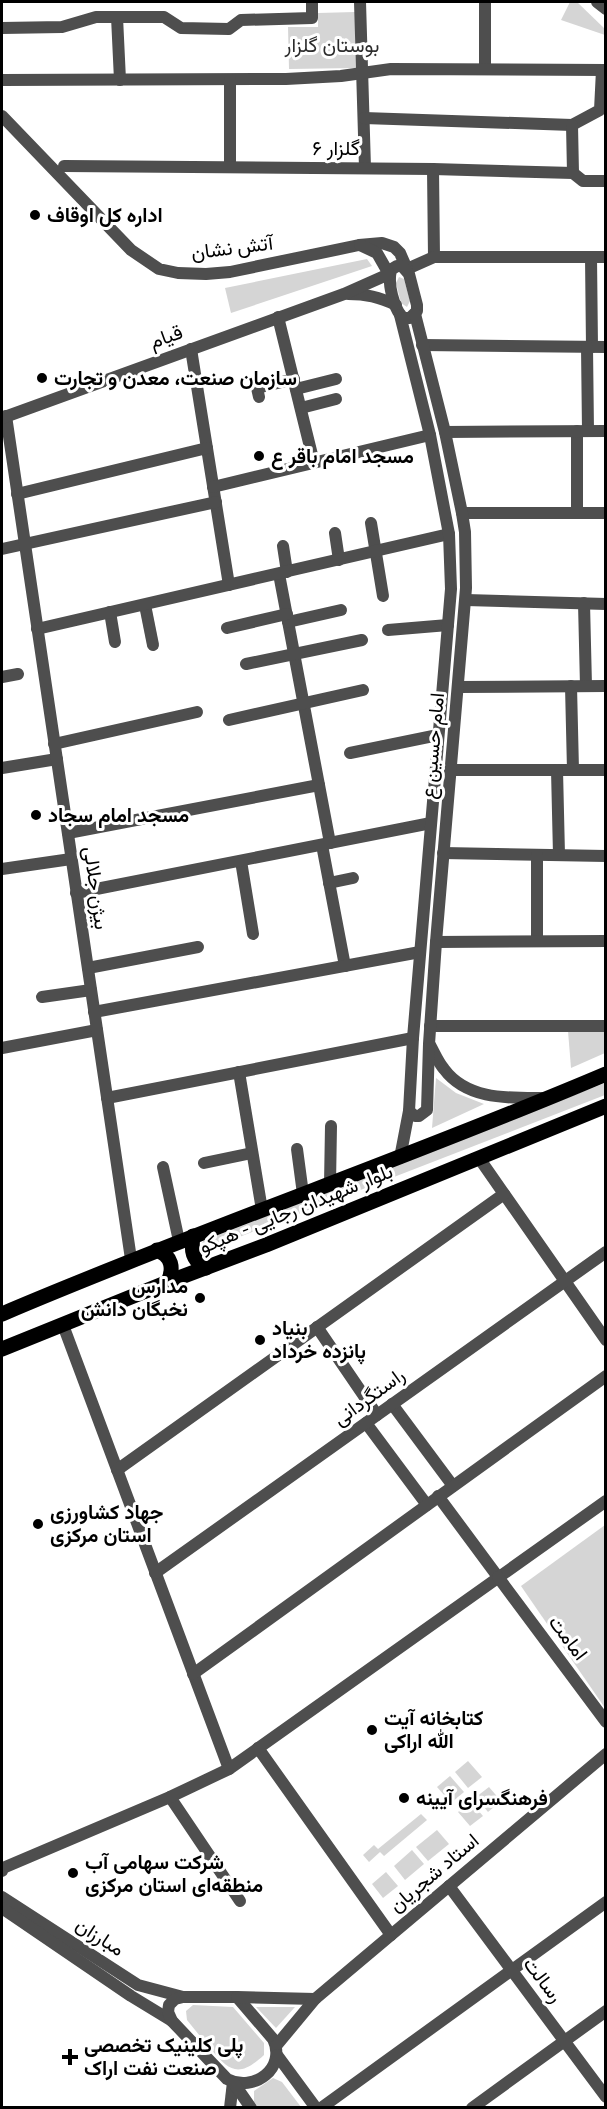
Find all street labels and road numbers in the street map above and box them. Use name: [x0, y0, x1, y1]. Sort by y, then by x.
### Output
street label: گلزار ۶: [312, 137, 360, 161]
street label: آتش نشان: [190, 231, 276, 264]
street label: قیام: [146, 320, 186, 354]
street label: امام حسین ع: [417, 692, 451, 800]
street label: بیژن جلالی: [78, 845, 113, 931]
street label: بلوار شهیدان رجایی - هپکو: [196, 1160, 397, 1260]
street label: راستگردانی: [329, 1363, 410, 1431]
street label: امامت: [544, 1611, 592, 1665]
street label: استاد شجریان: [385, 1829, 484, 1918]
street label: مبارزان: [71, 1913, 129, 1962]
street label: رسالت: [518, 1953, 567, 2008]

